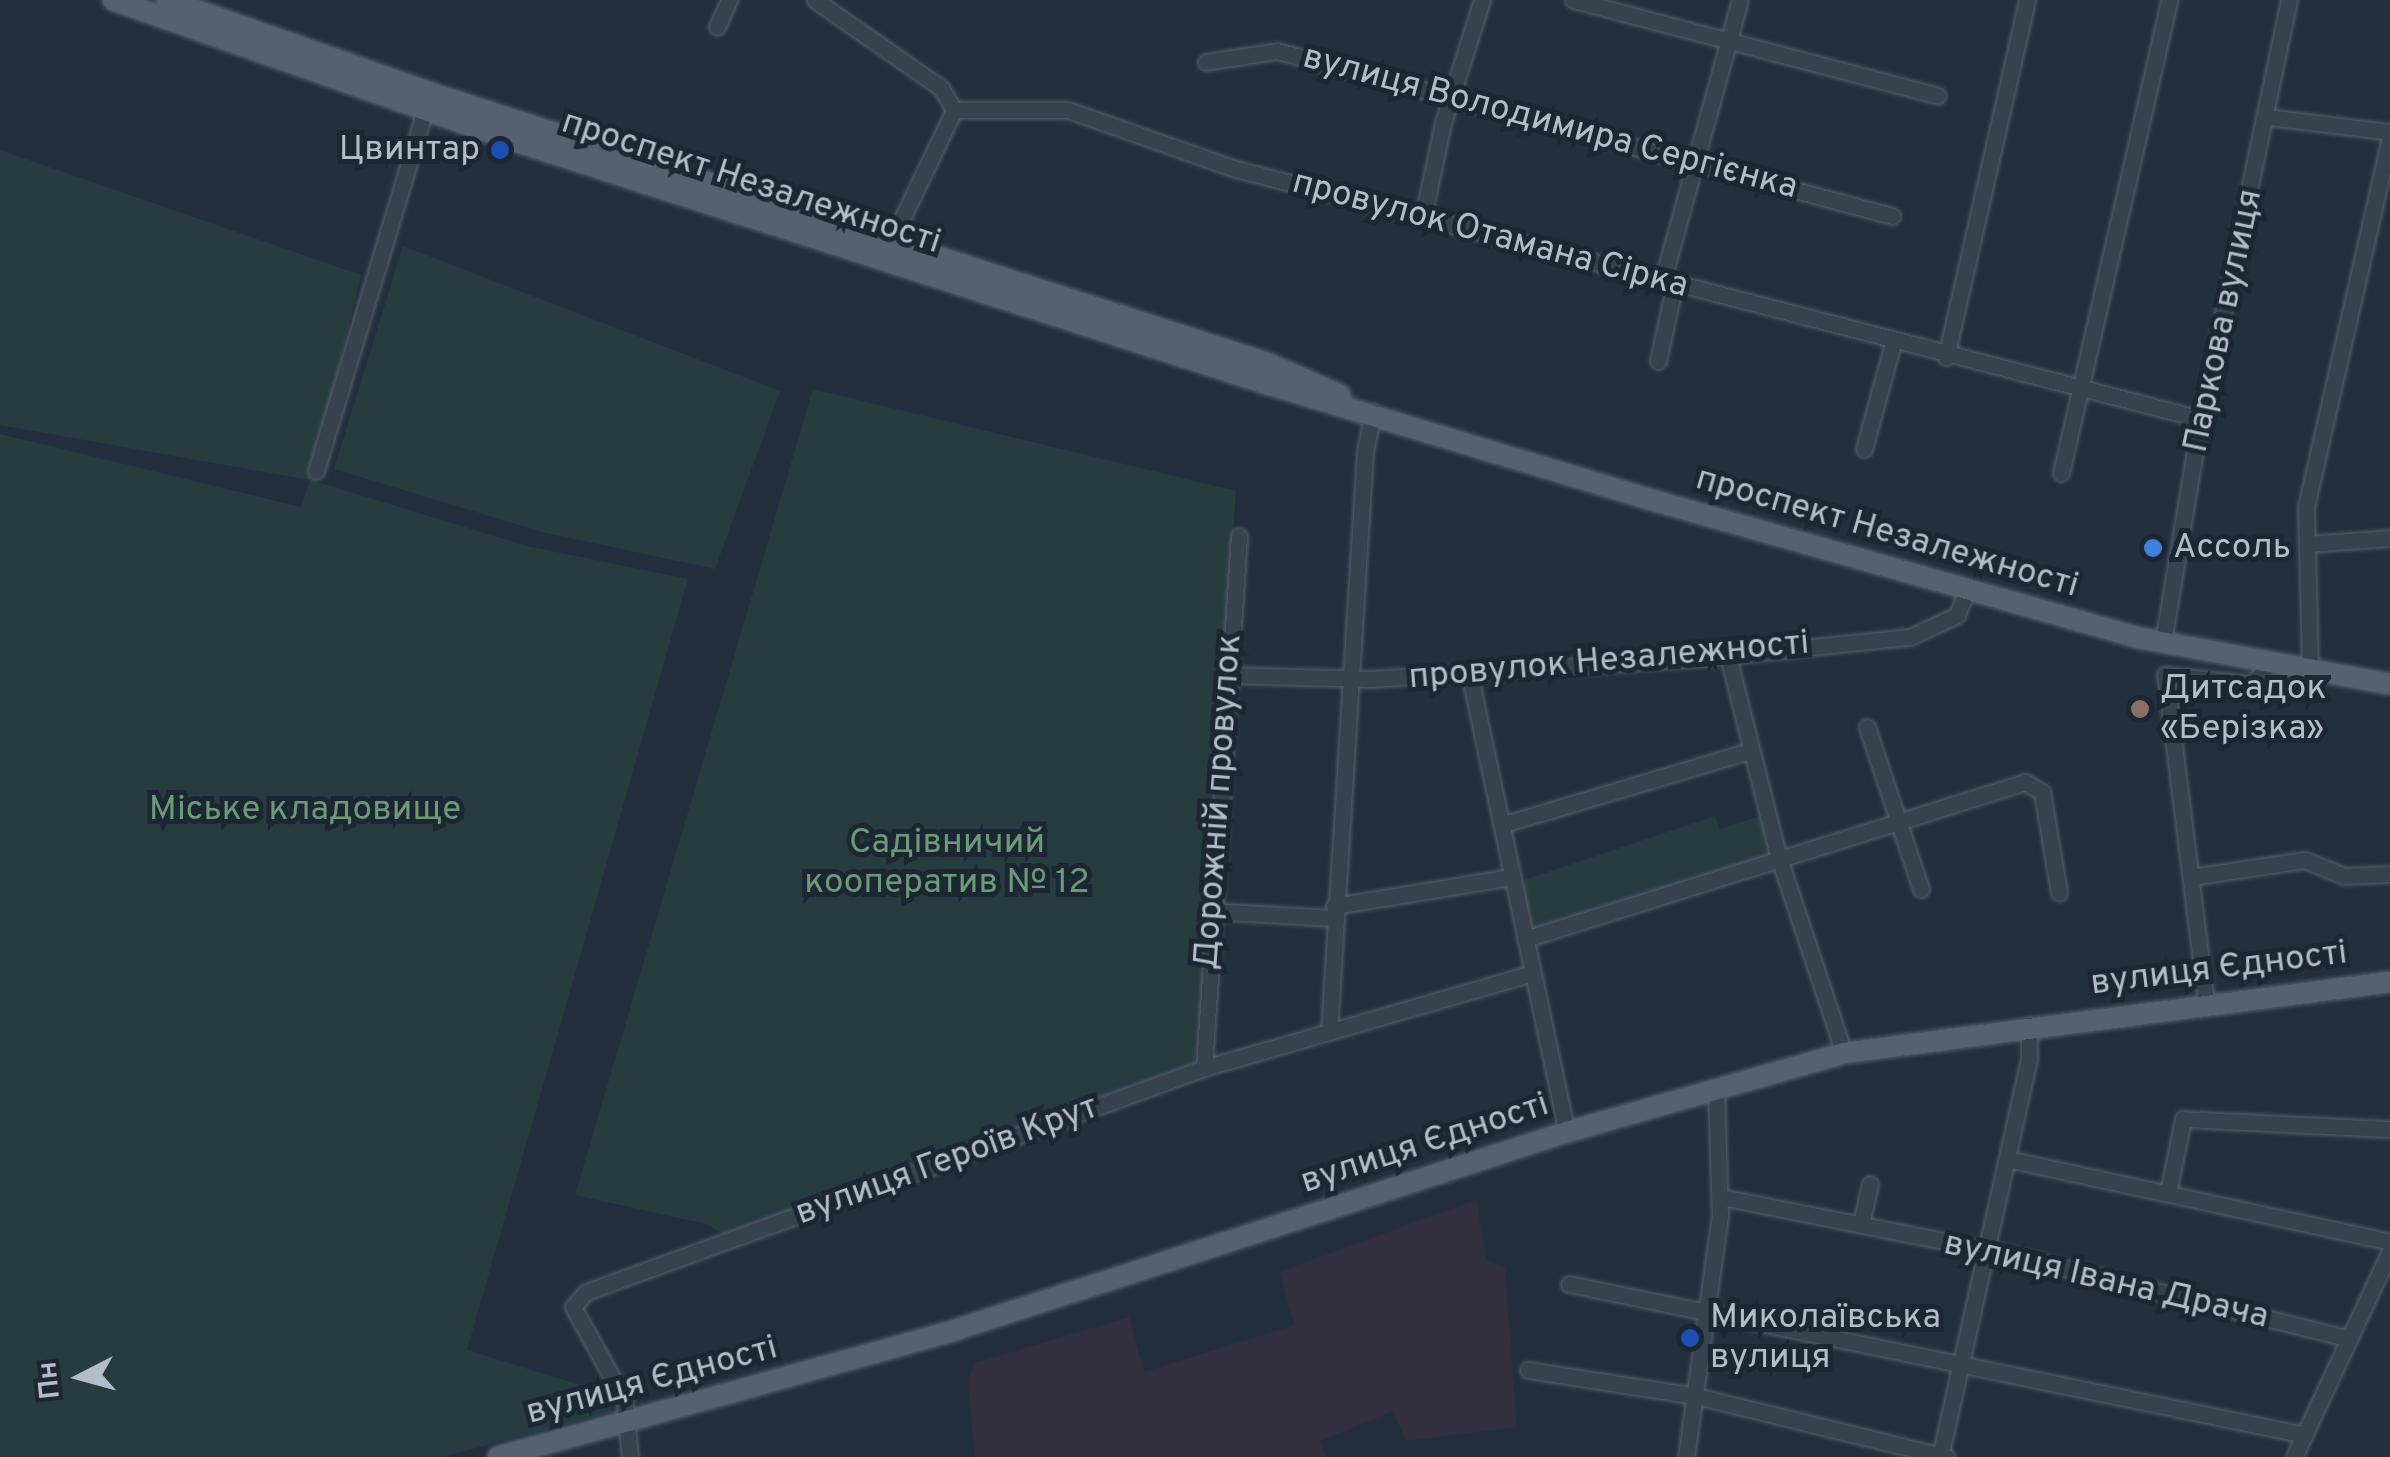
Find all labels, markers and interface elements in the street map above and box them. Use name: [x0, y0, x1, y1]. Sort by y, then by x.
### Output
street label: вулиця Володимира Сергієнка: [1298, 37, 1802, 209]
street label: проспект Незалежності: [556, 102, 946, 264]
place label: Цвинтар: [339, 129, 480, 171]
marker: Цвинтар: [489, 139, 511, 161]
street label: провулок Отамана Сірка: [1288, 162, 1692, 308]
street label: Паркова вулиця: [2176, 186, 2272, 456]
street label: проспект Незалежності: [1691, 458, 2083, 608]
place label: Ассоль: [2173, 527, 2291, 569]
marker: Ассоль: [2142, 537, 2164, 559]
street label: провулок Незалежності: [1407, 623, 1811, 699]
street label: Дорожній провулок: [1186, 633, 1252, 971]
place label: Дитсадок «Берізка»: [2160, 668, 2326, 750]
marker: Дитсадок «Берізка»: [2129, 698, 2151, 720]
park label: Міське кладовище: [149, 789, 461, 831]
park label: Садівничий кооператив № 12: [804, 822, 1090, 904]
street label: вулиця Єдності: [2088, 932, 2350, 1006]
street label: вулиця Єдності: [1296, 1084, 1554, 1204]
street label: вулиця Героїв Крут: [790, 1087, 1104, 1235]
street label: вулиця Івана Драча: [1940, 1223, 2272, 1339]
place label: Миколаївська вулиця: [1710, 1297, 1941, 1379]
north arrow: [30, 1327, 130, 1427]
street label: вулиця Єдності: [522, 1327, 782, 1435]
marker: Миколаївська вулиця: [1679, 1327, 1701, 1349]
text: Пн: [30, 1359, 70, 1401]

